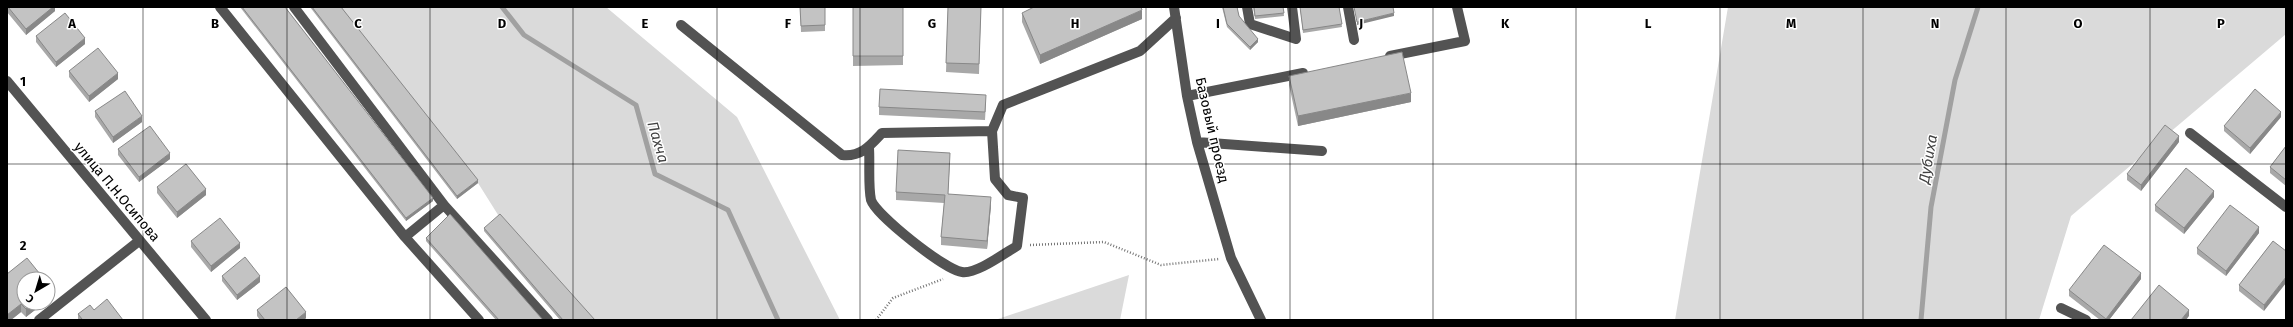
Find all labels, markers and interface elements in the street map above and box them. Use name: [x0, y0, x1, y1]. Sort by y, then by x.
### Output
text: A: [67, 16, 76, 31]
text: B: [211, 16, 219, 31]
text: C: [354, 16, 362, 31]
text: D: [498, 16, 507, 31]
text: E: [642, 16, 649, 31]
text: F: [785, 16, 792, 31]
text: G: [928, 16, 936, 31]
text: H: [1071, 16, 1079, 31]
text: I: [1216, 16, 1220, 31]
text: J: [1358, 16, 1363, 31]
text: K: [1501, 16, 1510, 31]
text: L: [1645, 16, 1652, 31]
text: M: [1786, 16, 1796, 31]
text: N: [1931, 16, 1939, 31]
text: O: [2074, 16, 2083, 31]
text: P: [2217, 16, 2225, 31]
text: 1: [20, 74, 26, 89]
street label: Базовый проезд: [1192, 76, 1232, 185]
water label: Пахча: [644, 119, 672, 165]
water label: Дубиха: [1915, 133, 1941, 186]
street label: улица П.Н.Осипова: [70, 139, 164, 245]
text: 2: [20, 238, 27, 253]
north arrow: [16, 271, 56, 311]
text: С: [23, 291, 37, 306]

